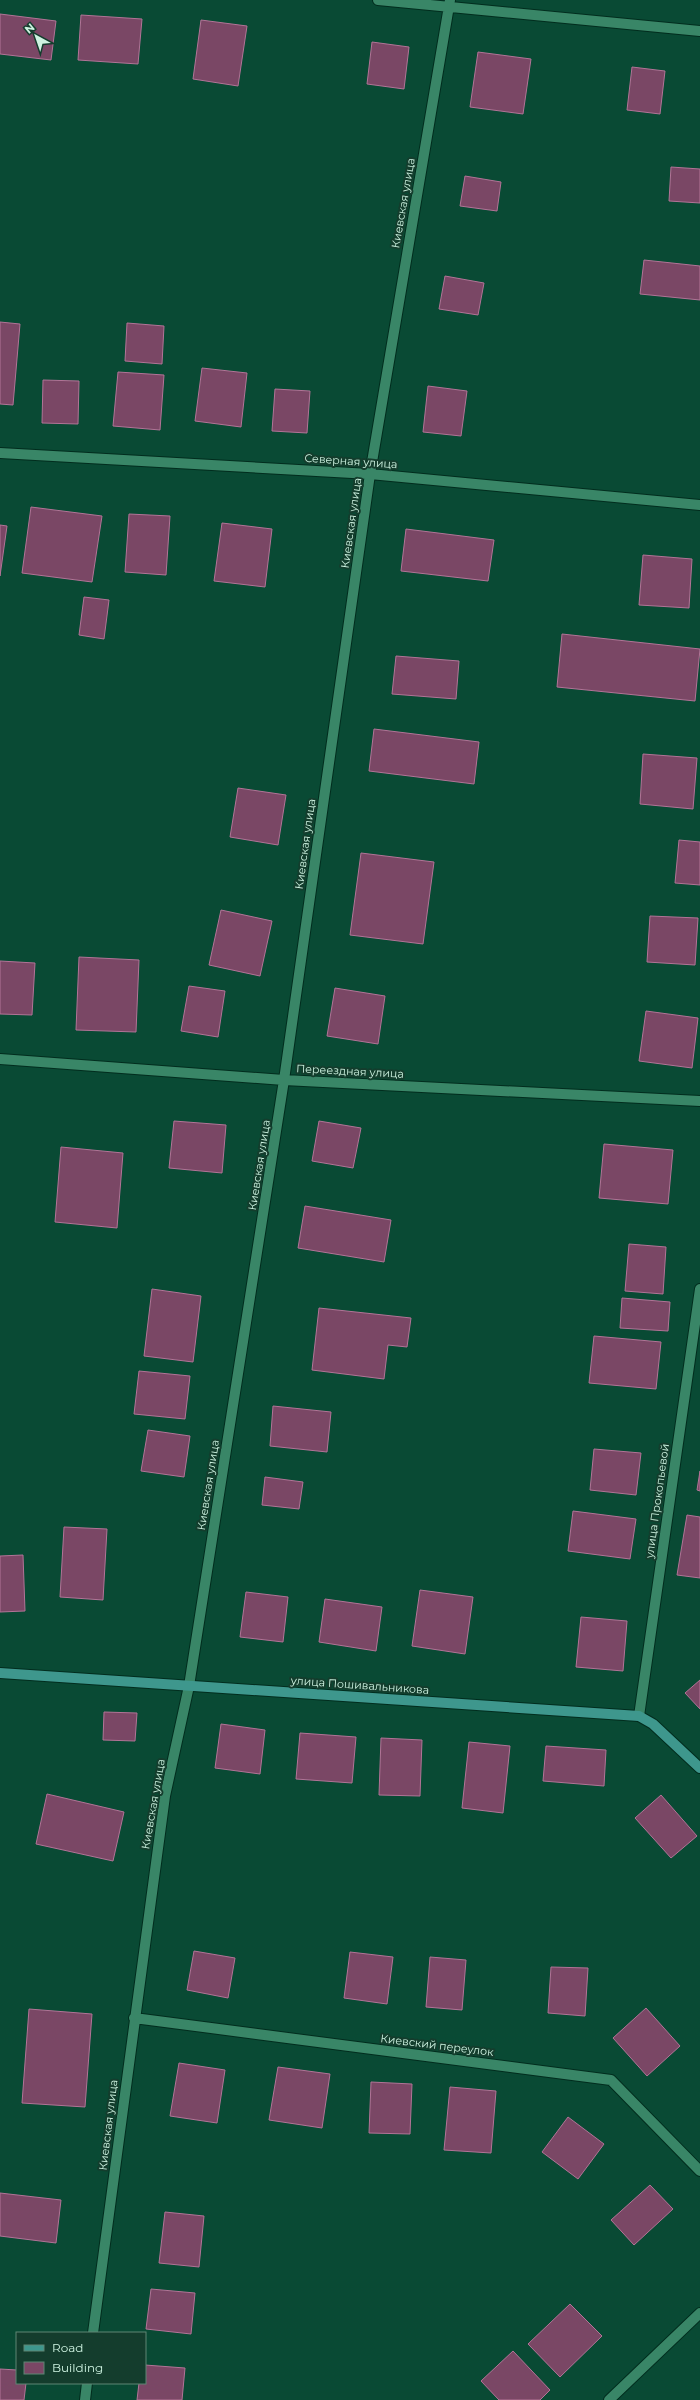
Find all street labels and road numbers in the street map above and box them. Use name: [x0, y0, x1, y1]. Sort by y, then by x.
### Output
street label: Киевская улица: [388, 157, 418, 249]
street label: Северная улица: [304, 451, 398, 471]
street label: Киевская улица: [338, 477, 364, 569]
street label: Киевская улица: [292, 798, 318, 890]
street label: Переездная улица: [296, 1061, 404, 1081]
street label: Киевская улица: [245, 1119, 273, 1211]
street label: Киевская улица: [194, 1439, 222, 1531]
street label: улица Прокопьевой: [642, 1443, 672, 1560]
street label: улица Пошивальникова: [289, 1673, 430, 1697]
street label: Киевская улица: [138, 1758, 168, 1850]
street label: Киевский переулок: [380, 2031, 495, 2059]
street label: Киевская улица: [95, 2079, 121, 2171]

